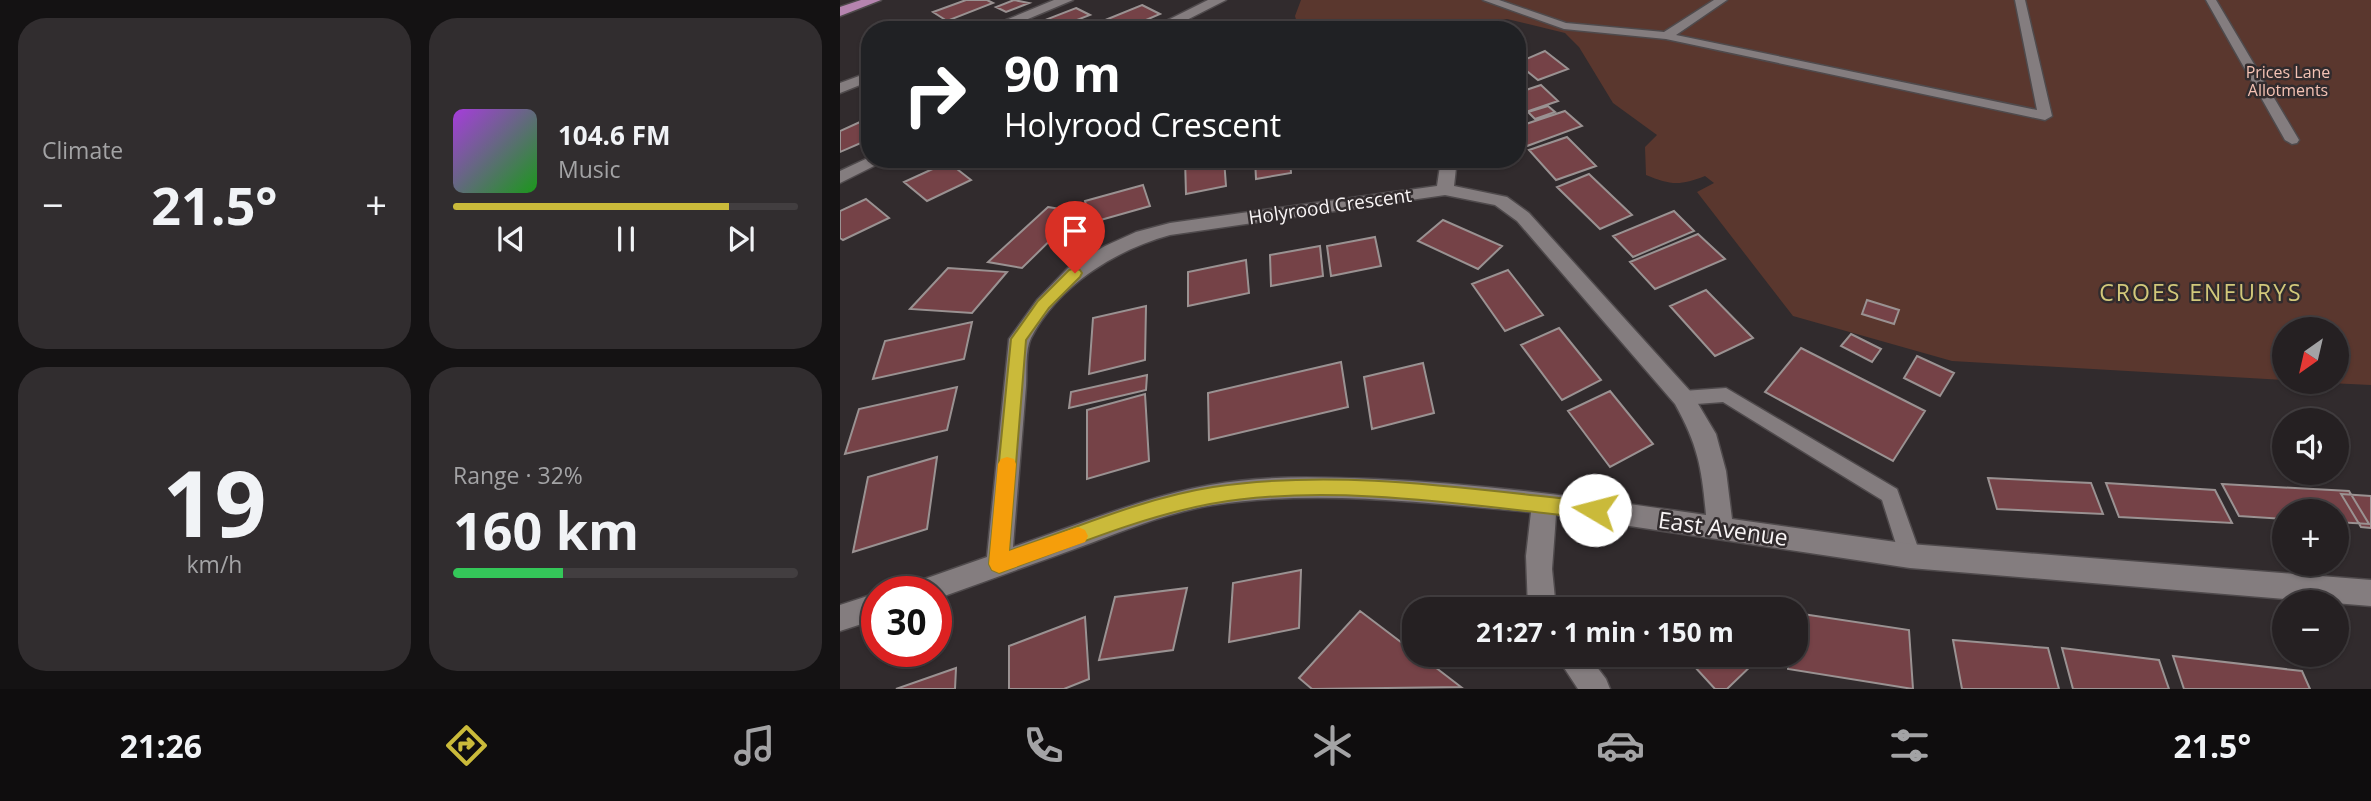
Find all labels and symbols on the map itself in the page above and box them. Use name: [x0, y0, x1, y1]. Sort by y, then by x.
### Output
park label: Prices Lane Allotments: [2246, 61, 2330, 101]
street label: Holyrood Crescent: [1247, 182, 1414, 230]
pin: [1045, 201, 1105, 273]
district label: CROES ENEURYS: [2099, 276, 2303, 308]
north arrow: [2272, 317, 2348, 394]
position arrow: [1558, 473, 1632, 547]
street label: East Avenue: [1656, 503, 1790, 553]
speed limit sign: 30: [861, 576, 952, 667]

